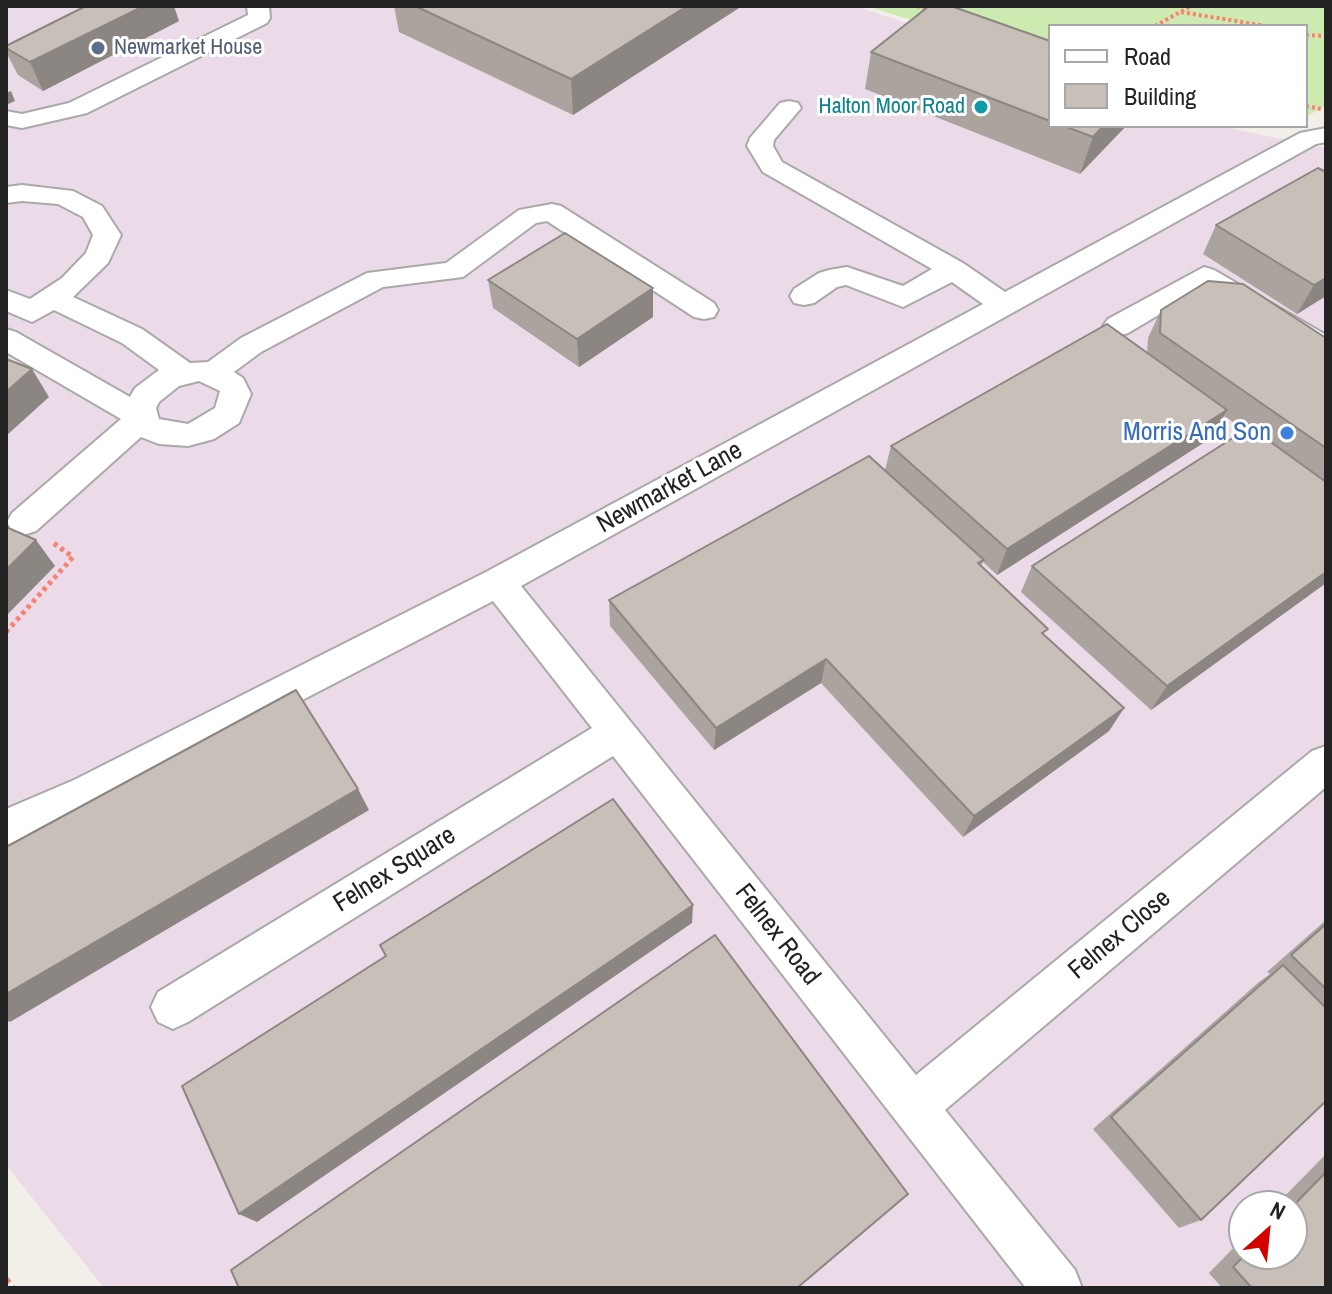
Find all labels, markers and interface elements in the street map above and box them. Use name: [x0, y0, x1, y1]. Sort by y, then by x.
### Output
legend: [1048, 24, 1308, 128]
place label: Newmarket House: [114, 35, 262, 61]
marker: Newmarket House: [89, 39, 107, 57]
text: Road: [1124, 40, 1171, 72]
text: Building: [1124, 80, 1196, 112]
place label: Halton Moor Road: [819, 94, 965, 120]
marker: Halton Moor Road: [972, 98, 990, 116]
place label: Morris And Son: [1123, 417, 1271, 449]
marker: Morris And Son: [1278, 424, 1296, 442]
street label: Newmarket Lane: [592, 435, 748, 541]
street label: Felnex Square: [328, 820, 462, 920]
street label: Felnex Road: [728, 878, 826, 992]
street label: Felnex Close: [1063, 883, 1177, 987]
north arrow: [1228, 1190, 1308, 1270]
text: N: [1265, 1194, 1291, 1227]

